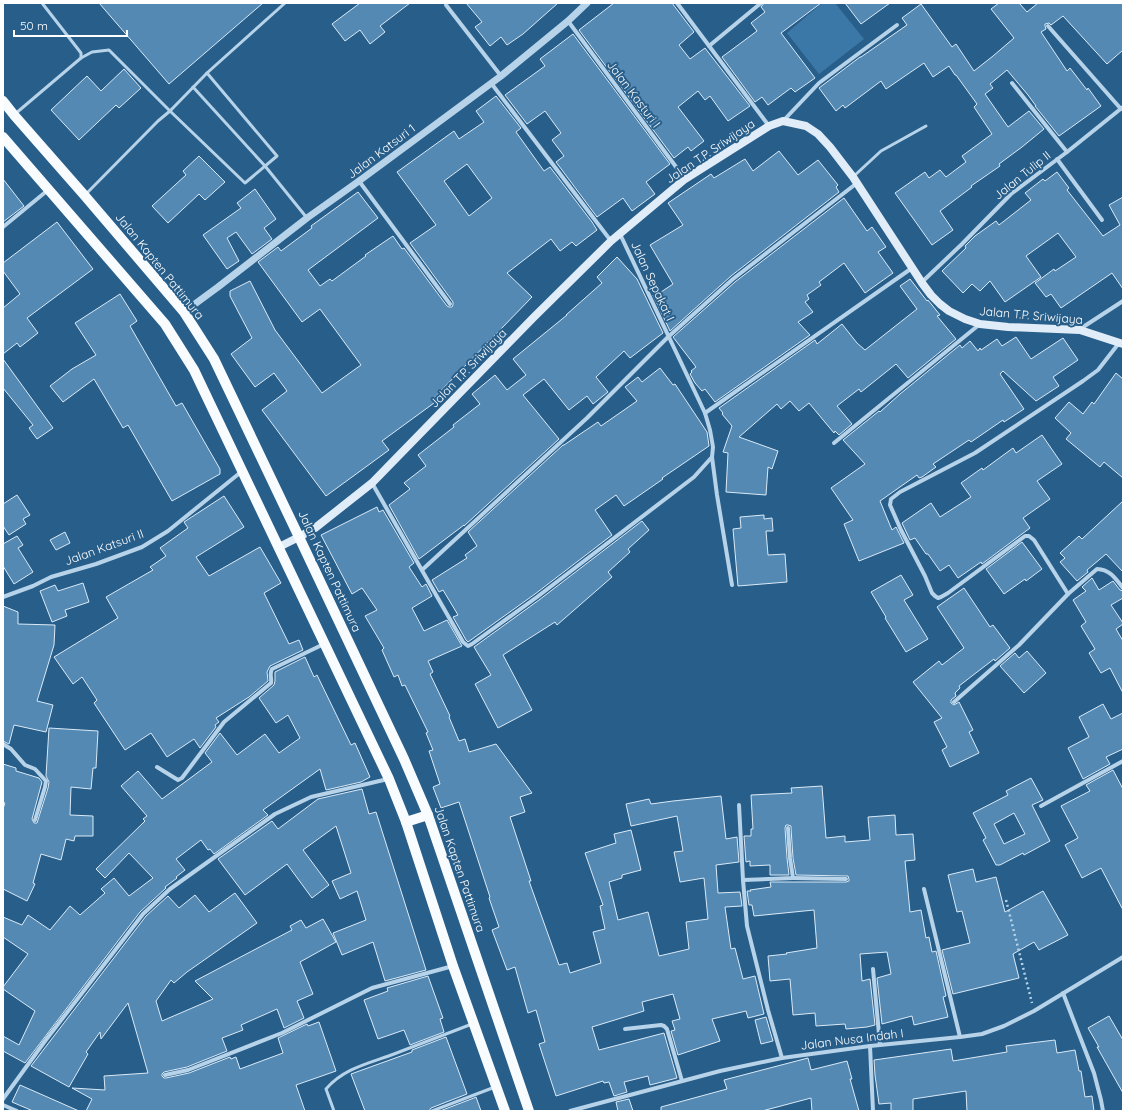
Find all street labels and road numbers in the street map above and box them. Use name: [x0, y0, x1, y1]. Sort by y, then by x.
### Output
street label: Jalan Kasturi I: [604, 58, 664, 130]
street label: Jalan T.P. Sriwijaya: [663, 116, 757, 186]
street label: Jalan Katsuri 1: [344, 121, 418, 181]
street label: Jalan Tulip II: [991, 147, 1053, 203]
street label: Jalan Kapten Pattimura: [112, 210, 208, 322]
street label: Jalan Sepakat I: [628, 239, 678, 323]
street label: Jalan T.P. Sriwijaya: [978, 303, 1084, 327]
street label: Jalan T.P. Sriwijaya: [426, 325, 510, 411]
street label: Jalan Kapten Pattimura: [295, 508, 365, 634]
street label: Jalan Katsuri II: [62, 526, 146, 568]
street label: Jalan Kapten Pattimura: [431, 804, 489, 934]
street label: Jalan Nusa Indah I: [800, 1025, 904, 1053]

